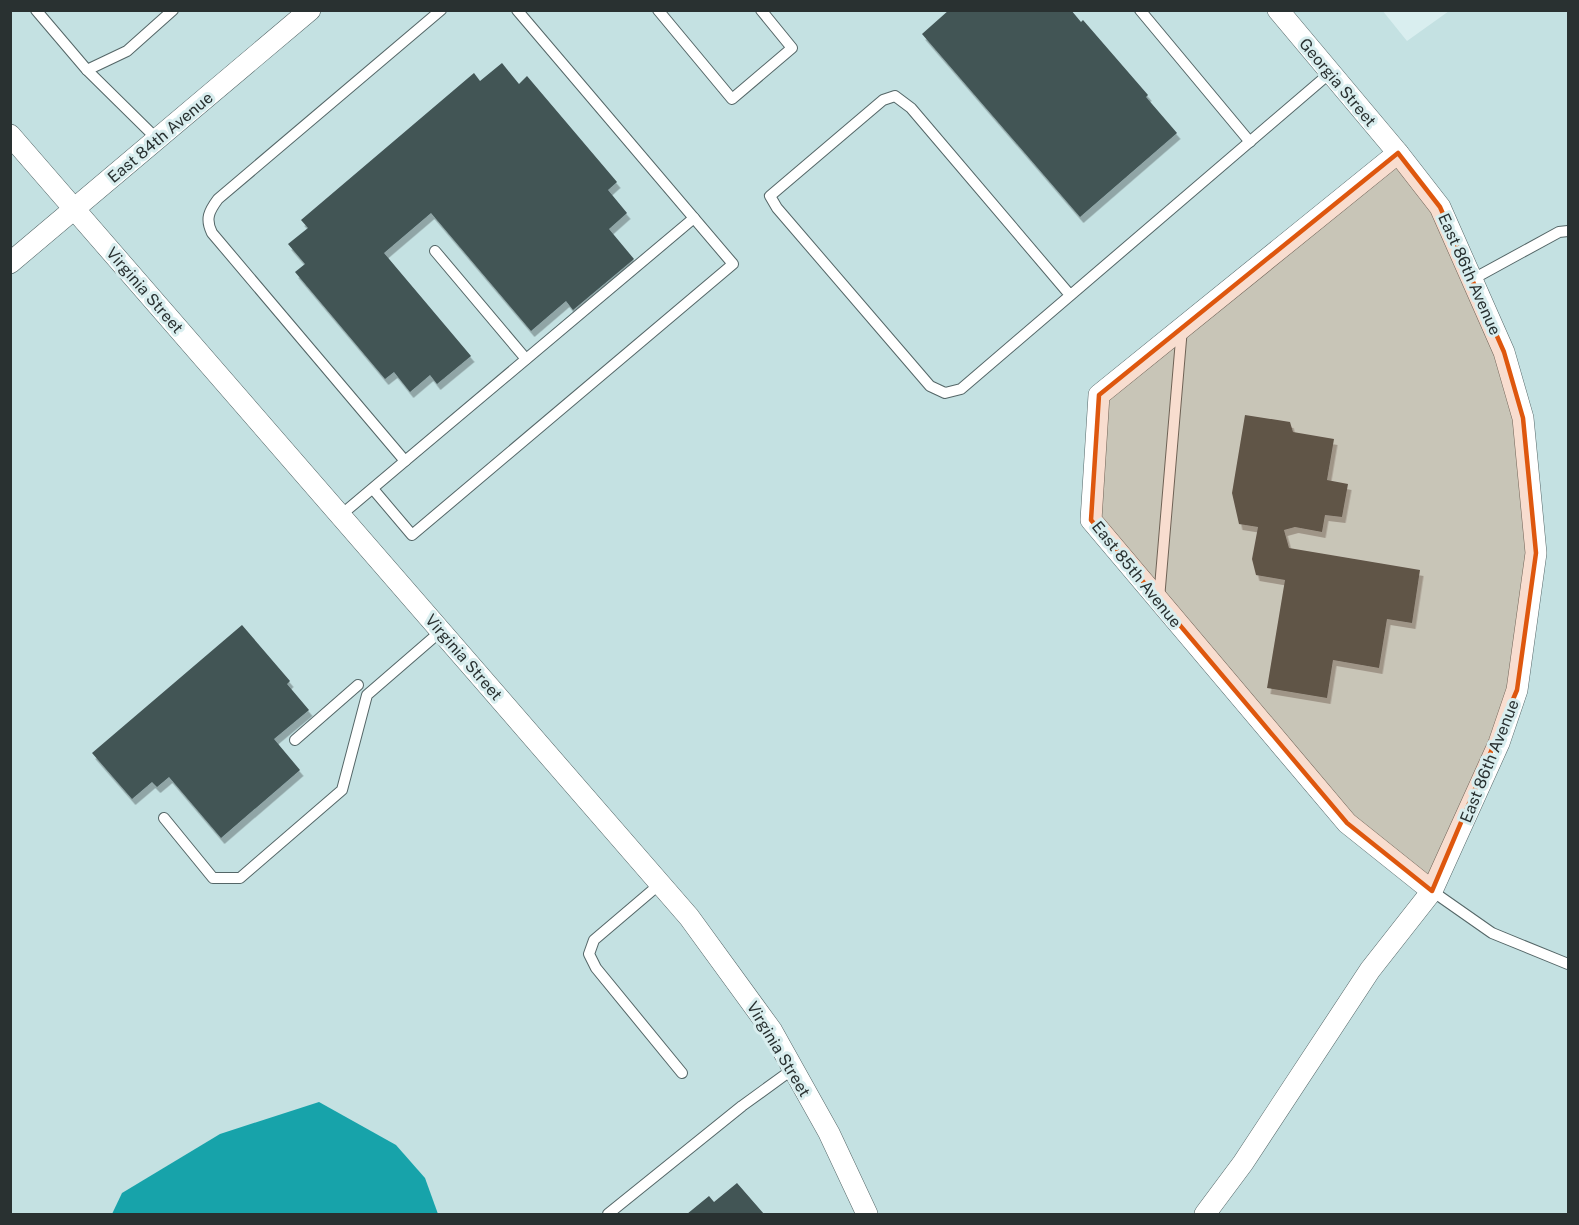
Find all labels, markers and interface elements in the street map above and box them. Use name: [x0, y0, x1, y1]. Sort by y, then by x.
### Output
street label: Georgia Street: [1295, 34, 1380, 130]
street label: East 84th Avenue: [104, 88, 217, 187]
street label: East 86th Avenue: [1434, 210, 1505, 338]
street label: Virginia Street: [102, 244, 187, 337]
street label: East 85th Avenue: [1088, 517, 1185, 631]
street label: Virginia Street: [421, 611, 506, 704]
street label: East 86th Avenue: [1456, 697, 1523, 826]
street label: Virginia Street: [743, 998, 814, 1100]

